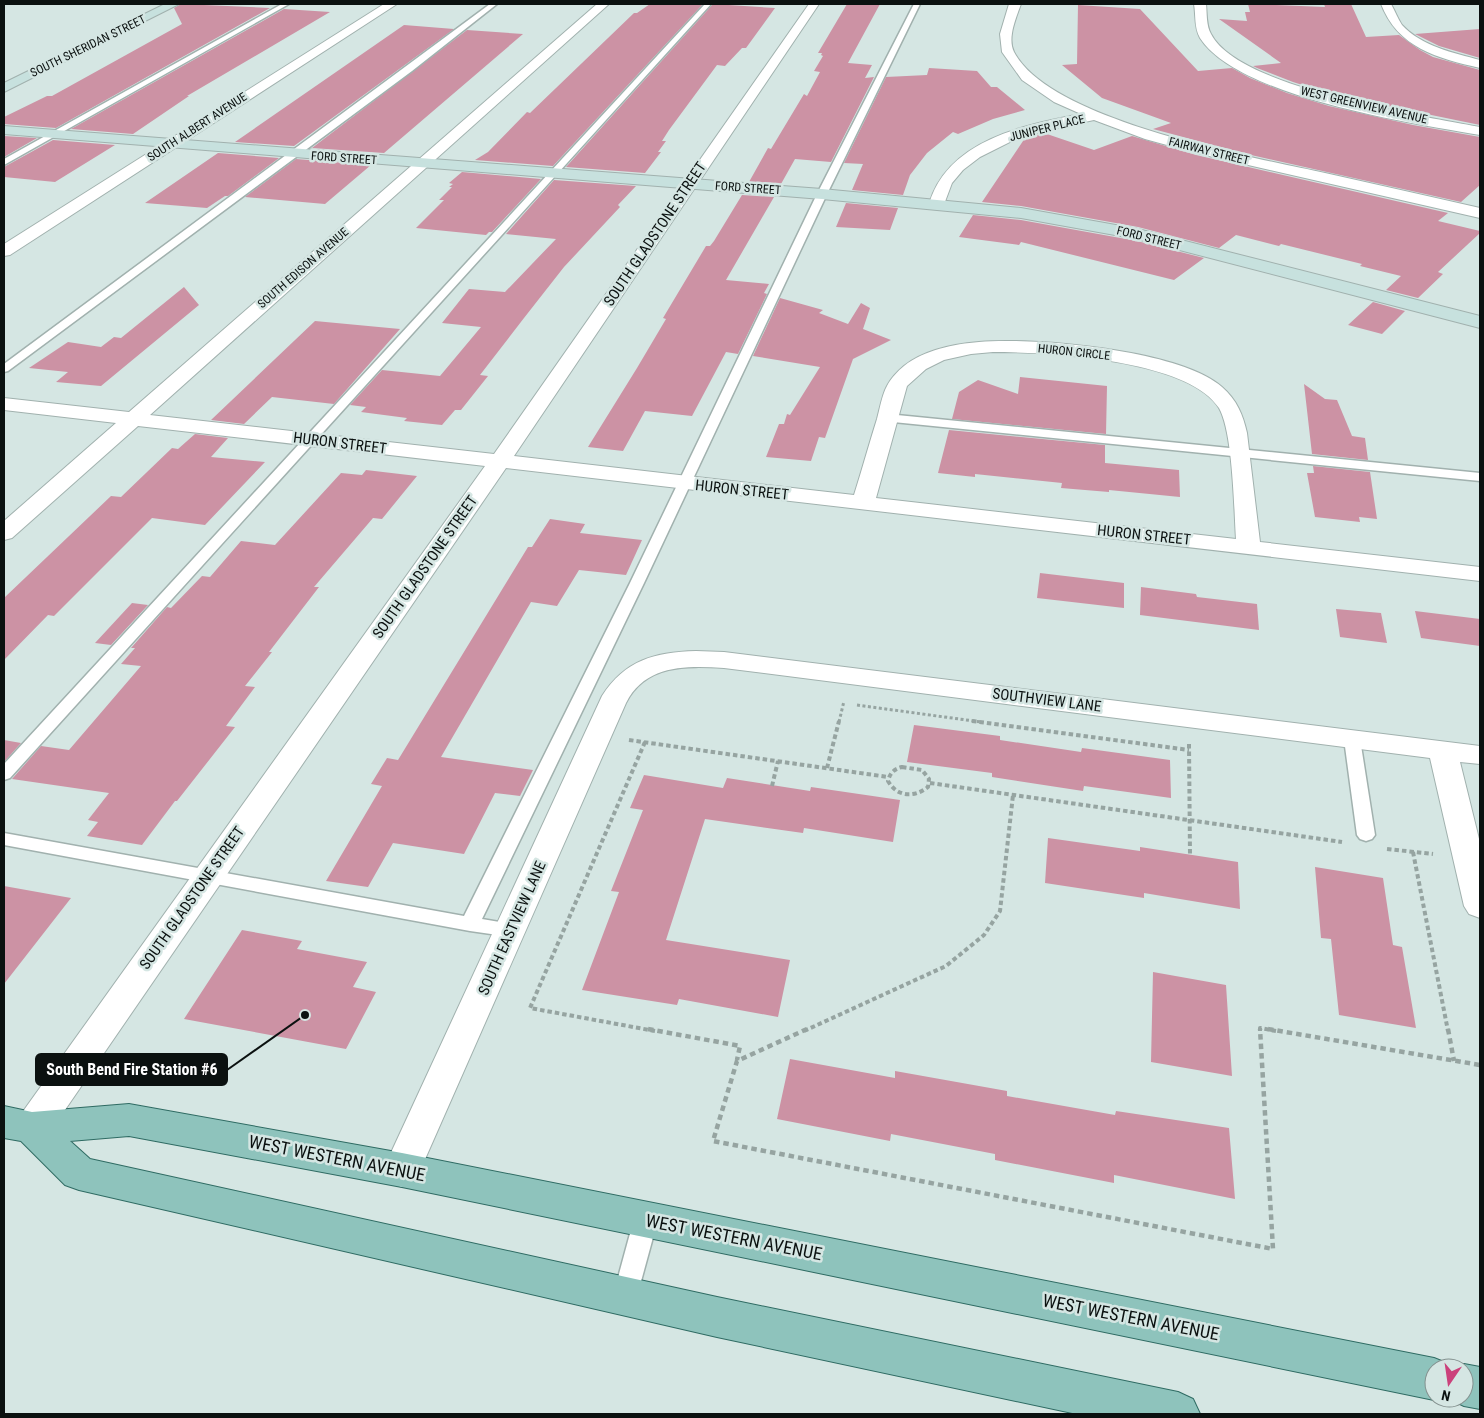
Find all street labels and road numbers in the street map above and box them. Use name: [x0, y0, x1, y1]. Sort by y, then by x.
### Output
street label: SOUTH SHERIDAN STREET: [28, 12, 148, 80]
street label: WEST GREENVIEW AVENUE: [1299, 84, 1429, 126]
street label: SOUTH ALBERT AVENUE: [145, 90, 249, 164]
street label: JUNIPER PLACE: [1008, 112, 1086, 144]
street label: FAIRWAY STREET: [1167, 134, 1251, 168]
street label: FORD STREET: [311, 149, 377, 167]
street label: SOUTH GLADSTONE STREET: [600, 158, 710, 310]
street label: FORD STREET: [715, 179, 781, 197]
street label: FORD STREET: [1115, 223, 1183, 253]
street label: SOUTH EDISON AVENUE: [255, 225, 351, 311]
street label: HURON CIRCLE: [1037, 341, 1111, 363]
street label: HURON STREET: [292, 428, 388, 458]
street label: HURON STREET: [694, 476, 790, 504]
street label: SOUTH GLADSTONE STREET: [369, 492, 481, 642]
street label: HURON STREET: [1096, 521, 1192, 549]
street label: SOUTHVIEW LANE: [992, 684, 1102, 716]
street label: SOUTH GLADSTONE STREET: [136, 823, 248, 973]
street label: SOUTH EASTVIEW LANE: [474, 858, 550, 998]
street label: WEST WESTERN AVENUE: [247, 1131, 427, 1185]
street label: WEST WESTERN AVENUE: [644, 1210, 824, 1264]
street label: WEST WESTERN AVENUE: [1041, 1290, 1221, 1344]

